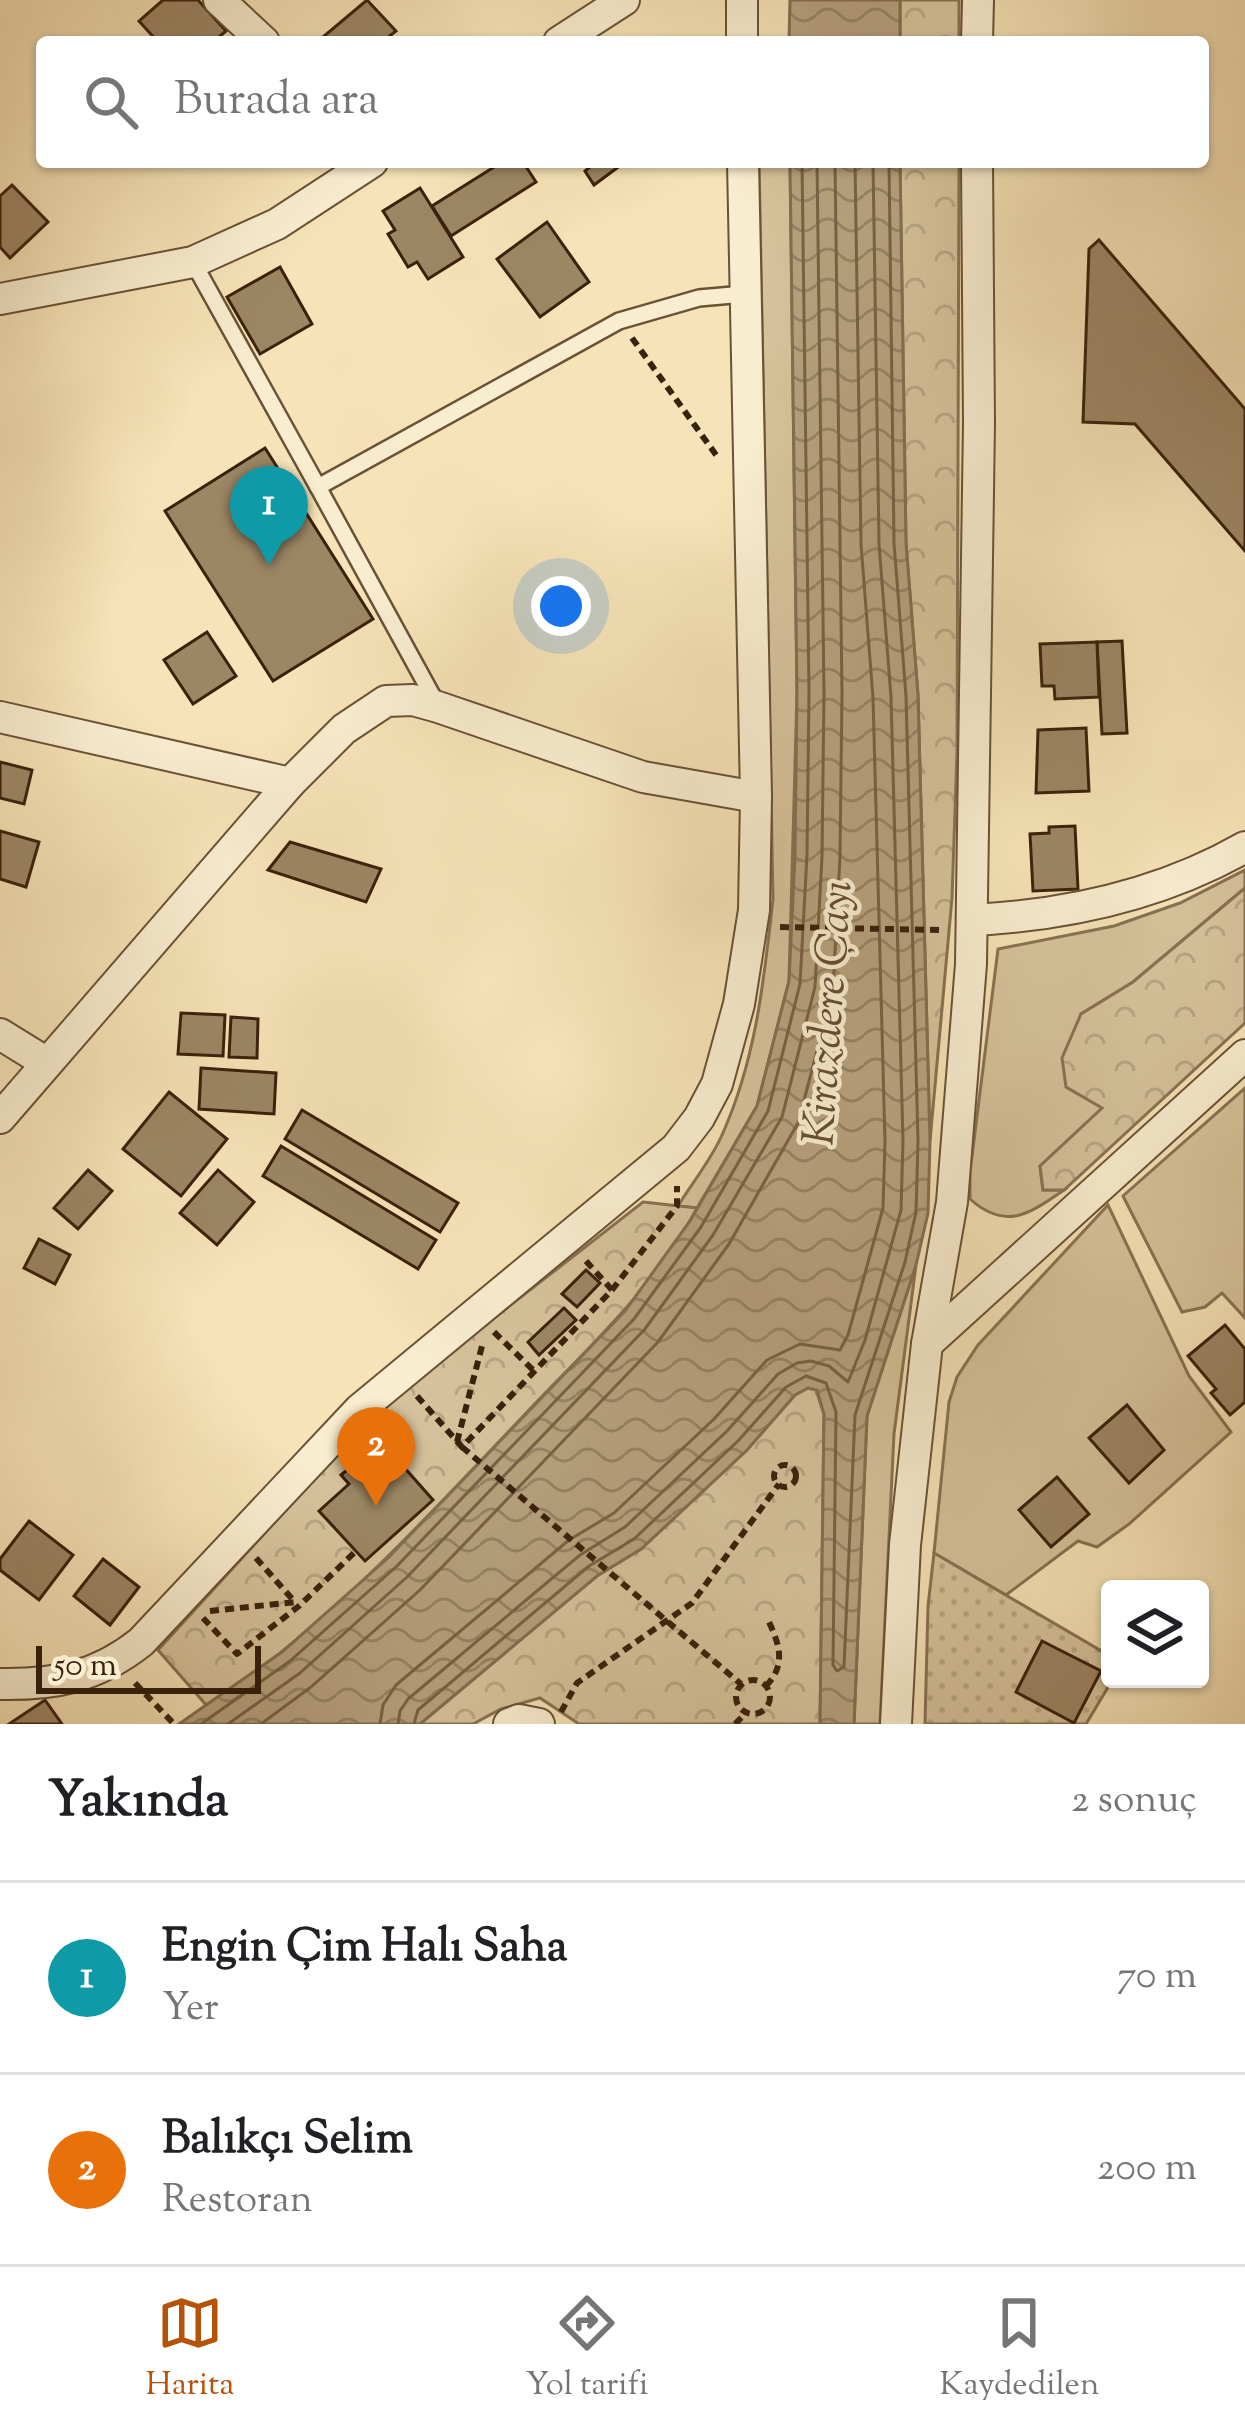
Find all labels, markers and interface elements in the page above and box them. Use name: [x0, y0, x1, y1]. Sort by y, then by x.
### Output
search box: [36, 36, 1209, 168]
icon: search: [78, 69, 144, 135]
text: Burada ara: [174, 70, 379, 135]
pin: 1: [230, 466, 308, 565]
your location: [531, 576, 591, 636]
water label: Kirazdere Çayı: [789, 878, 873, 1148]
pin: 2: [337, 1407, 415, 1506]
map controls: [1101, 1580, 1209, 1688]
button: layers: [1101, 1580, 1209, 1688]
scale bar: [36, 1640, 261, 1693]
text: 50 m: [54, 1643, 117, 1691]
text: Yakında: [48, 1766, 229, 1839]
text: 2 sonuç: [1071, 1774, 1197, 1830]
text: Engin Çim Halı Saha: [162, 1917, 567, 1982]
text: 1: [80, 1950, 94, 2006]
text: 70 m: [1117, 1950, 1197, 2006]
text: Yer: [162, 1982, 219, 2038]
text: Balıkçı Selim: [162, 2109, 413, 2174]
text: 2: [78, 2142, 96, 2198]
text: 200 m: [1097, 2142, 1197, 2198]
text: Restoran: [162, 2174, 313, 2230]
tab: Harita: [146, 2290, 234, 2410]
tab: Yol tarifi: [526, 2290, 648, 2410]
tab: Kaydedilen: [940, 2290, 1099, 2410]

